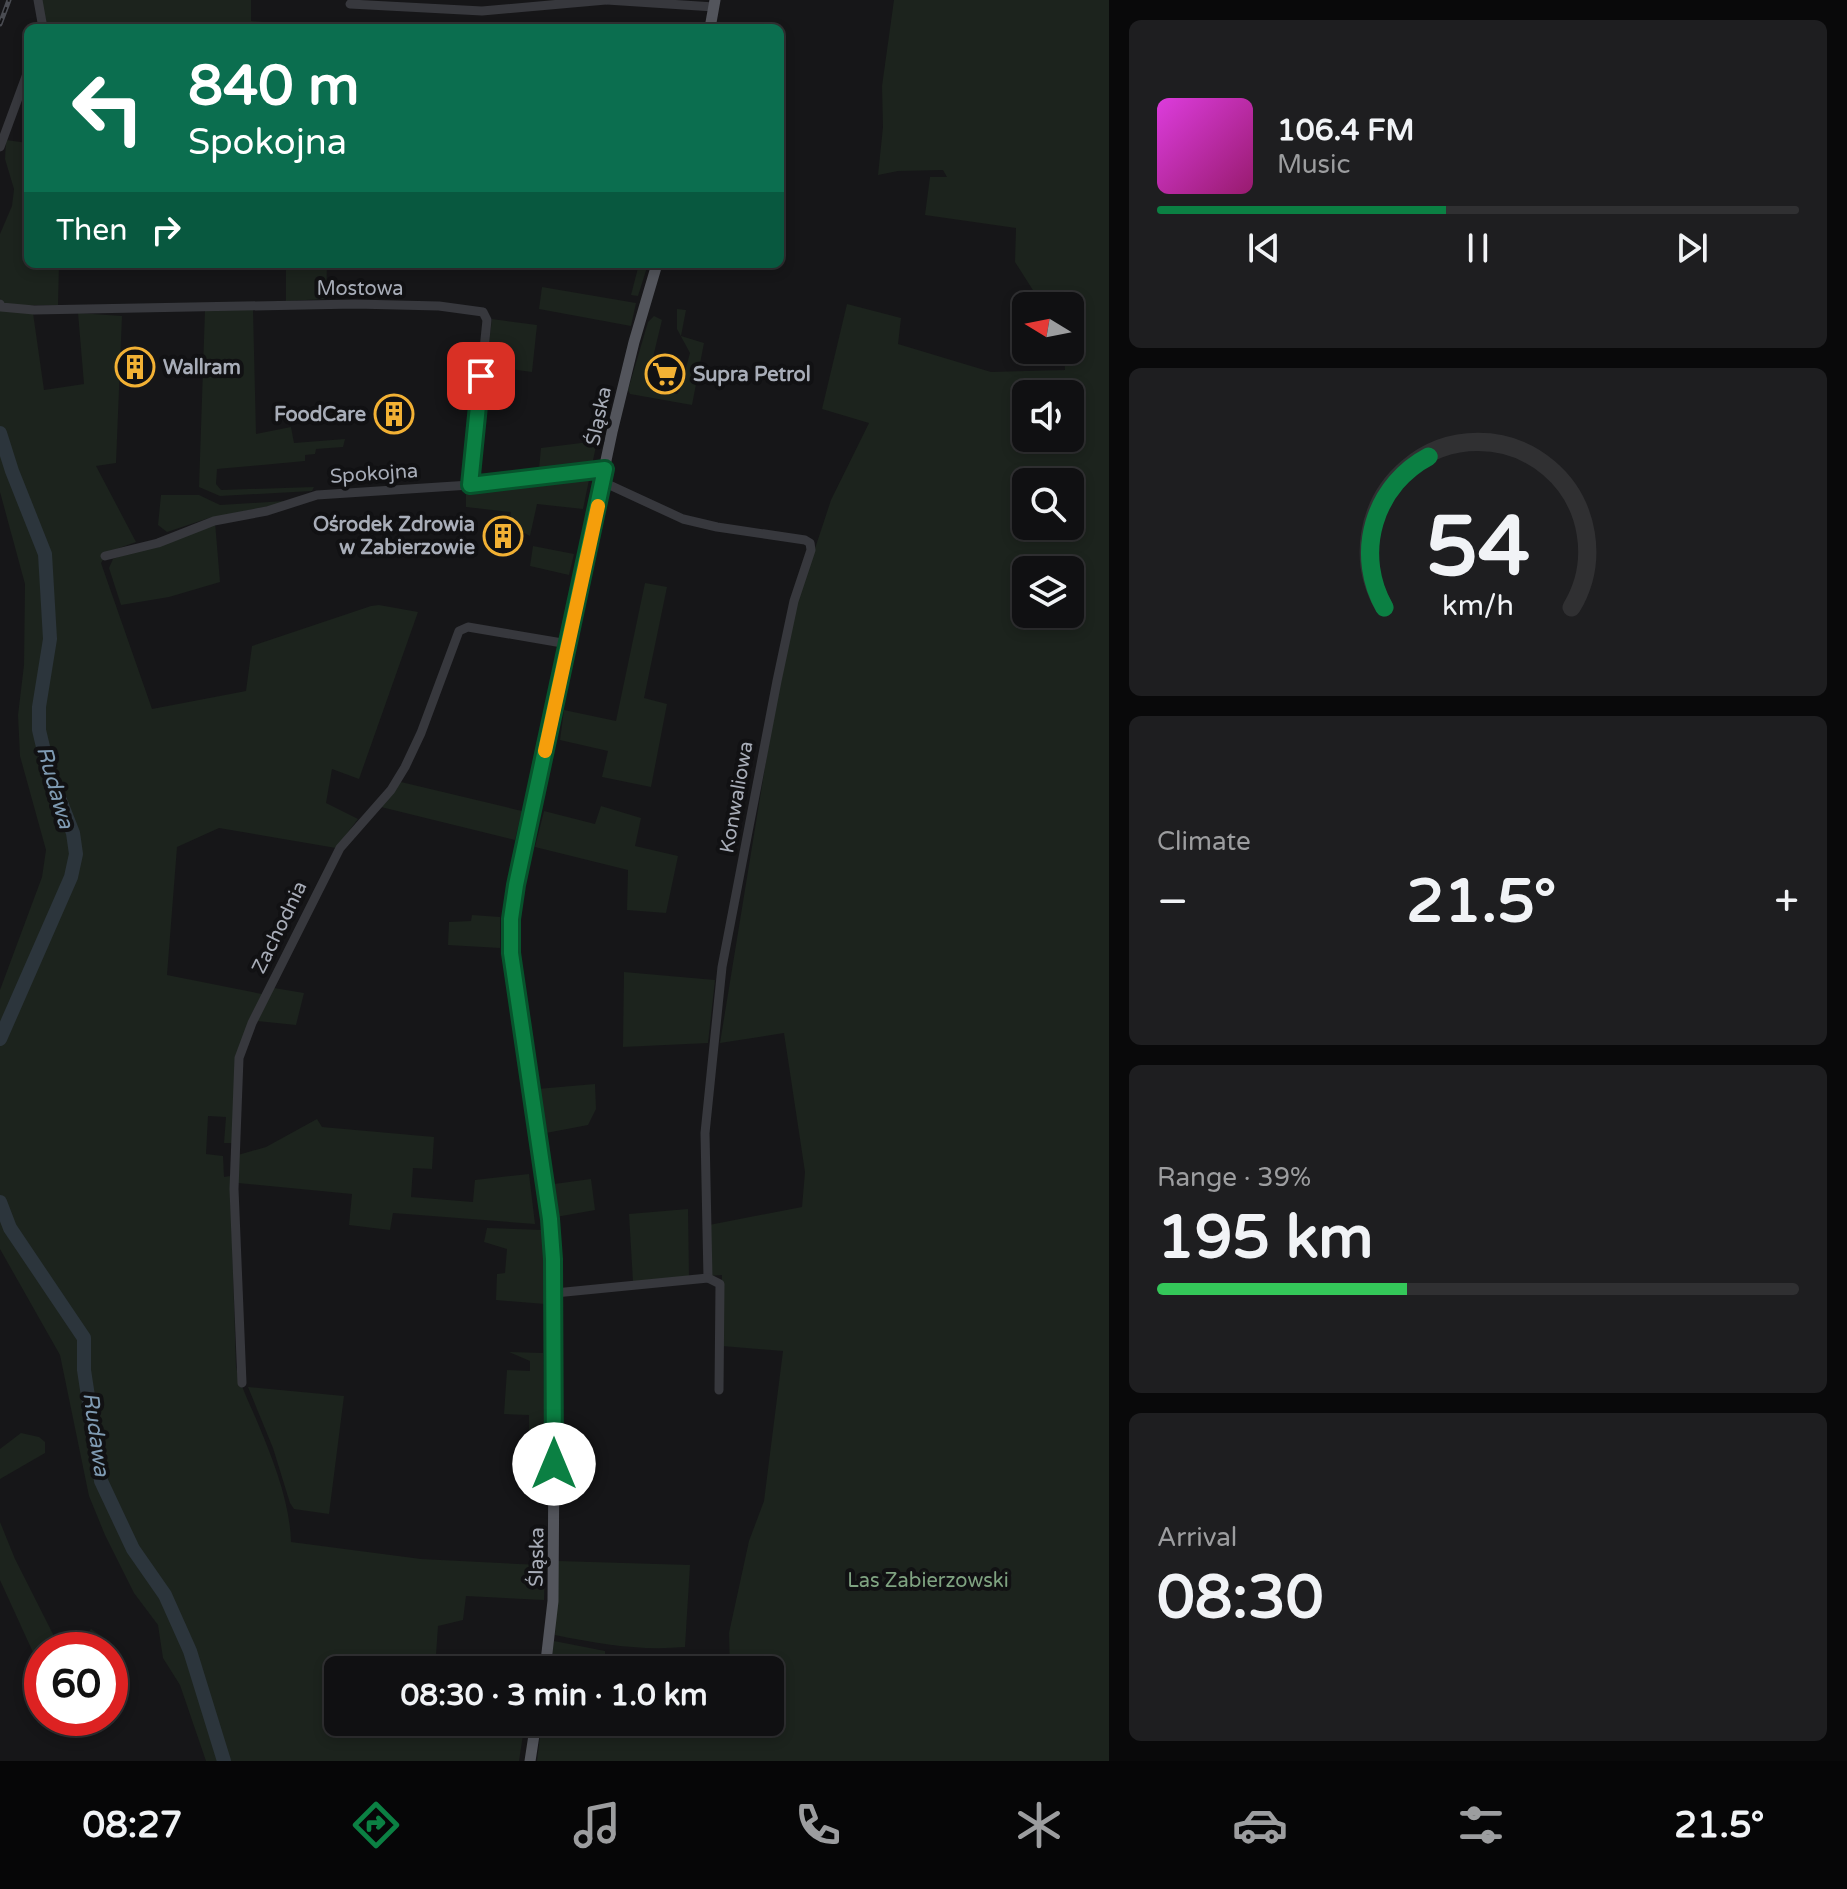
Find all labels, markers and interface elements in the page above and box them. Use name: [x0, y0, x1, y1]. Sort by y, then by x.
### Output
text: 840 m: [188, 53, 359, 120]
icon: left: [56, 56, 160, 160]
text: 106.4 FM: [1277, 112, 1415, 149]
text: Spokojna: [188, 121, 347, 164]
text: Music: [1277, 149, 1350, 180]
icon: right: [144, 208, 188, 252]
text: Then: [56, 212, 128, 249]
icon: previous: [1242, 226, 1286, 270]
icon: pause: [1456, 226, 1500, 270]
icon: next: [1670, 226, 1714, 270]
street label: Mostowa: [316, 277, 404, 301]
north arrow: [1012, 292, 1084, 364]
map controls: [1012, 292, 1084, 628]
pin: [447, 342, 515, 410]
building icon: Wallram: [114, 346, 156, 388]
supermarket icon: Supra Petrol: [644, 353, 686, 395]
icon: arrive: [459, 354, 503, 398]
place label: Wallram: [163, 356, 241, 380]
place label: Supra Petrol: [693, 363, 811, 387]
button: sound: [1012, 380, 1084, 452]
street label: Śląska: [580, 384, 617, 448]
building icon: FoodCare: [373, 393, 415, 435]
place label: FoodCare: [274, 403, 366, 427]
street label: Spokojna: [329, 459, 419, 489]
button: search: [1012, 468, 1084, 540]
text: 54: [1426, 498, 1530, 598]
place label: Ośrodek Zdrowia w Zabierzowie: [313, 513, 475, 560]
building icon: Ośrodek Zdrowia w Zabierzowie: [482, 515, 524, 557]
button: layers: [1012, 556, 1084, 628]
text: km/h: [1442, 589, 1514, 623]
street label: Konwaliowa: [715, 739, 759, 855]
water label: Rudawa: [31, 743, 79, 832]
text: Climate: [1157, 826, 1251, 857]
text: 21.5°: [1406, 866, 1556, 938]
text: −: [1157, 876, 1188, 929]
text: +: [1774, 876, 1799, 929]
street label: Zachodnia: [247, 877, 313, 978]
text: Range · 39%: [1157, 1162, 1311, 1193]
text: 195 km: [1157, 1202, 1373, 1274]
water label: Rudawa: [77, 1390, 115, 1479]
position arrow: [512, 1422, 596, 1506]
text: Arrival: [1157, 1522, 1237, 1553]
street label: Śląska: [523, 1527, 550, 1587]
text: 08:30: [1157, 1562, 1323, 1634]
park label: Las Zabierzowski: [847, 1569, 1009, 1593]
speed limit sign: 60: [24, 1632, 128, 1736]
text: 08:30 · 3 min · 1.0 km: [400, 1677, 708, 1714]
icon: directions: [348, 1797, 404, 1853]
icon: music: [569, 1797, 625, 1853]
icon: phone: [790, 1797, 846, 1853]
icon: climate: [1011, 1797, 1067, 1853]
icon: car: [1232, 1797, 1288, 1853]
icon: filters: [1453, 1797, 1509, 1853]
text: 08:27: [83, 1804, 182, 1847]
text: 21.5°: [1674, 1804, 1764, 1847]

